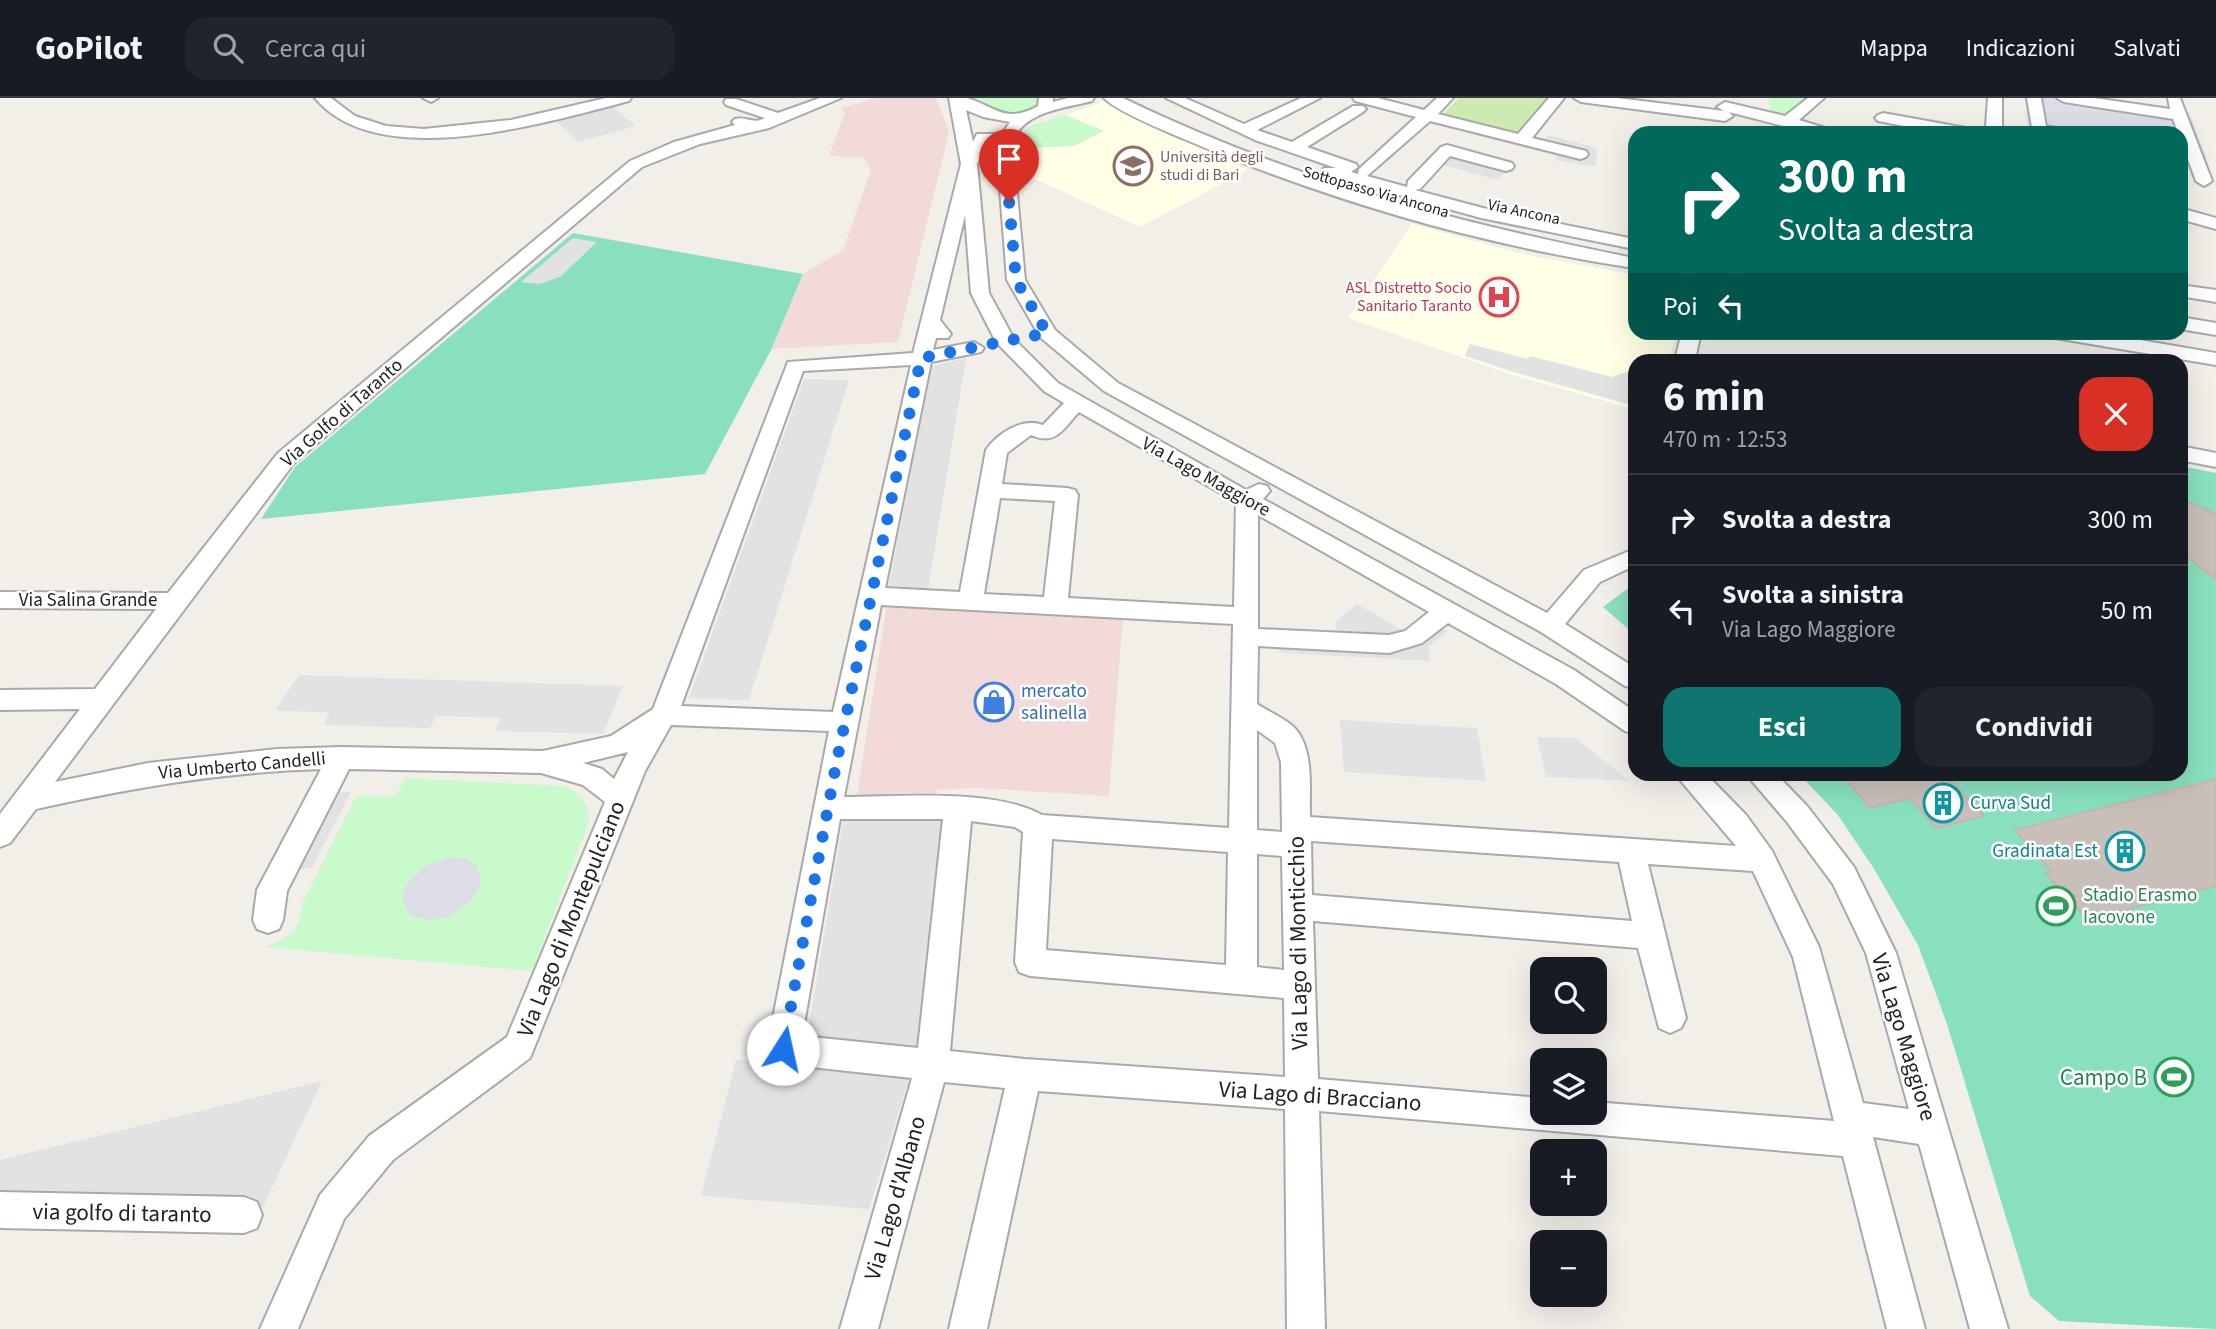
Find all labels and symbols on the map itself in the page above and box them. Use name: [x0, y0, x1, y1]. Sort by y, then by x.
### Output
pin: [979, 129, 1039, 201]
school or university icon: Università degli studi di Bari: [1112, 145, 1154, 187]
place label: Università degli studi di Bari: [1160, 146, 1264, 186]
street label: Sottopasso Via Ancona: [1300, 161, 1452, 223]
street label: Via Ancona: [1486, 194, 1562, 230]
hospital icon: ASL Distretto Socio Sanitario Taranto: [1478, 276, 1520, 318]
place label: ASL Distretto Socio Sanitario Taranto: [1346, 277, 1472, 317]
street label: Via Golfo di Taranto: [275, 352, 409, 474]
street label: Via Lago Maggiore: [1137, 430, 1275, 524]
street label: Via Salina Grande: [19, 587, 157, 614]
place label: mercato salinella: [1021, 678, 1087, 727]
shop icon: mercato salinella: [973, 681, 1015, 723]
street label: Via Umberto Candelli: [157, 745, 327, 787]
building icon: Curva Sud: [1922, 782, 1964, 824]
place label: Curva Sud: [1970, 790, 2051, 817]
street label: Via Lago di Montepulciano: [508, 796, 634, 1042]
building icon: Gradinata Est: [2104, 830, 2146, 872]
street label: Via Lago di Monticchio: [1280, 836, 1316, 1050]
place label: Gradinata Est: [1992, 838, 2099, 865]
place label: Stadio Erasmo Iacovone: [2083, 882, 2197, 931]
sports icon: Stadio Erasmo Iacovone: [2035, 885, 2077, 927]
street label: Via Lago Maggiore: [1863, 949, 1945, 1125]
position arrow: [746, 1012, 820, 1086]
sports icon: Campo B: [2153, 1056, 2195, 1098]
place label: Campo B: [2060, 1061, 2147, 1094]
street label: Via Lago di Bracciano: [1218, 1072, 1422, 1120]
street label: Via Lago d'Albano: [856, 1112, 934, 1284]
street label: via golfo di taranto: [32, 1195, 212, 1231]

